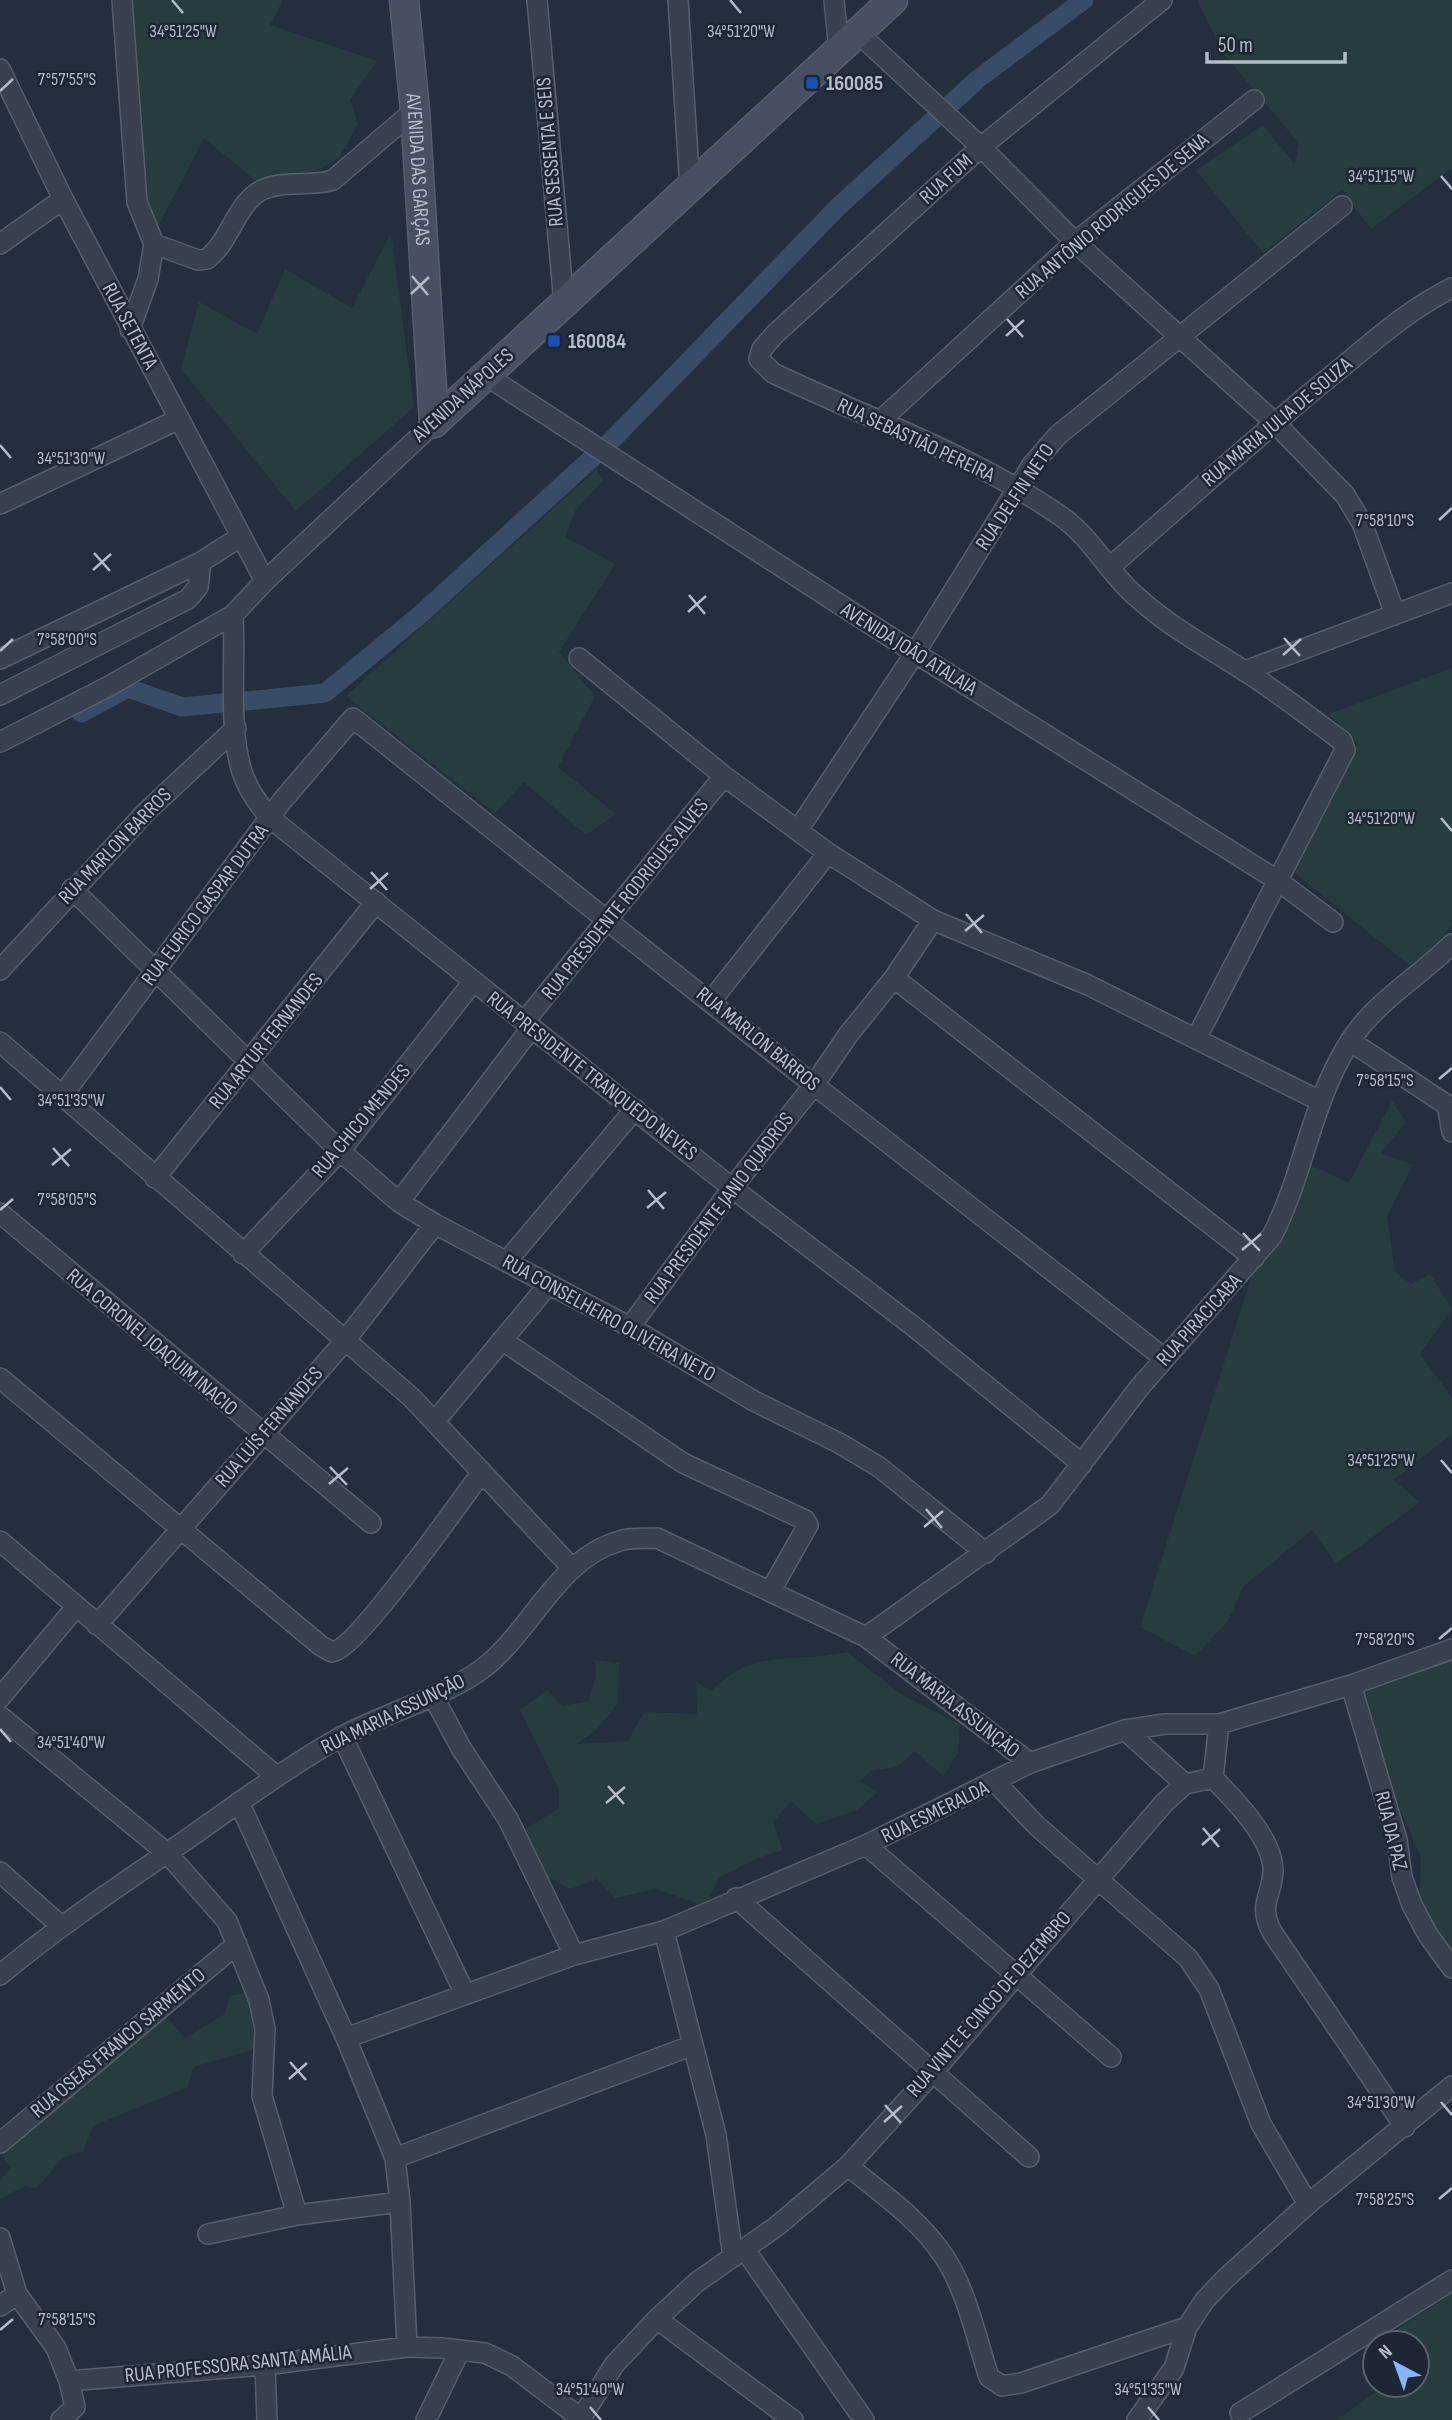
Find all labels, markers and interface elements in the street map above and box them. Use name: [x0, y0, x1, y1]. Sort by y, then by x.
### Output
text: 34°51'25"W: [149, 21, 217, 42]
text: 34°51'20"W: [707, 21, 775, 42]
scale bar: [1207, 21, 1345, 65]
text: 50 m: [1218, 33, 1253, 58]
text: 7°57'55"S: [38, 69, 96, 90]
place label: 160085: [826, 71, 883, 96]
marker: 160085: [804, 75, 820, 91]
street label: RUA SESSENTA E SEIS: [531, 76, 569, 228]
street label: AVENIDA DAS GARÇAS: [401, 91, 436, 246]
street label: RUA ANTÔNIO RODRIGUES DE SENA: [1010, 127, 1215, 304]
street label: RUA FUM: [914, 149, 978, 209]
text: 34°51'15"W: [1348, 166, 1414, 187]
street label: RUA SETENTA: [97, 278, 164, 374]
place label: 160084: [568, 329, 626, 354]
marker: 160084: [546, 333, 562, 349]
street label: AVENIDA NÁPOLES: [406, 343, 519, 448]
street label: RUA MARIA JULIA DE SOUZA: [1197, 351, 1358, 492]
street label: RUA SEBASTIÃO PEREIRA: [833, 393, 1000, 488]
street label: RUA DELFIN NETO: [970, 439, 1060, 555]
text: 34°51'30"W: [37, 448, 105, 469]
text: 7°58'10"S: [1356, 510, 1414, 531]
street label: AVENIDA JOÃO ATALAIA: [835, 597, 983, 701]
text: 7°58'00"S: [37, 629, 97, 650]
street label: RUA MARLON BARROS: [53, 783, 177, 909]
street label: RUA PRESIDENTE RODRIGUES ALVES: [536, 793, 714, 1005]
text: 34°51'20"W: [1347, 808, 1415, 829]
street label: RUA EURICO GASPAR DUTRA: [136, 819, 274, 991]
street label: RUA ARTUR FERNANDES: [204, 968, 328, 1114]
street label: RUA MARLON BARROS: [691, 981, 825, 1097]
street label: RUA PRESIDENTE TRANQUEDO NEVES: [482, 986, 702, 1166]
street label: RUA CHICO MENDES: [306, 1059, 416, 1183]
text: 7°58'15"S: [1356, 1070, 1414, 1091]
text: 34°51'35"W: [37, 1090, 105, 1111]
street label: RUA PRESIDENTE JANIO QUADROS: [639, 1107, 799, 1309]
text: 7°58'05"S: [37, 1189, 97, 1210]
street label: RUA CONSELHEIRO OLIVEIRA NETO: [498, 1249, 720, 1387]
street label: RUA CORONEL JOAQUIM INACIO: [61, 1263, 243, 1421]
street label: RUA PIRACICABA: [1151, 1268, 1248, 1371]
street label: RUA LUÍS FERNANDES: [210, 1362, 328, 1492]
text: 34°51'25"W: [1347, 1450, 1415, 1471]
text: 7°58'20"S: [1355, 1629, 1415, 1650]
street label: RUA MARIA ASSUNÇÃO: [885, 1647, 1025, 1763]
street label: RUA MARIA ASSUNÇÃO: [317, 1668, 469, 1760]
text: 34°51'40"W: [37, 1732, 105, 1753]
street label: RUA ESMERALDA: [877, 1775, 994, 1849]
street label: RUA DA PAZ: [1369, 1789, 1413, 1874]
street label: RUA VINTE E CINCO DE DEZEMBRO: [901, 1906, 1077, 2102]
street label: RUA OSEAS FRANCO SARMENTO: [26, 1963, 210, 2123]
text: 34°51'30"W: [1347, 2092, 1415, 2113]
text: 7°58'25"S: [1356, 2189, 1415, 2210]
text: 7°58'15"S: [38, 2309, 96, 2330]
north arrow: [1361, 2329, 1431, 2399]
street label: RUA PROFESSORA SANTA AMÁLIA: [123, 2340, 354, 2388]
text: N: [1374, 2340, 1397, 2364]
text: 34°51'40"W: [556, 2379, 624, 2400]
text: 34°51'35"W: [1114, 2379, 1182, 2400]

